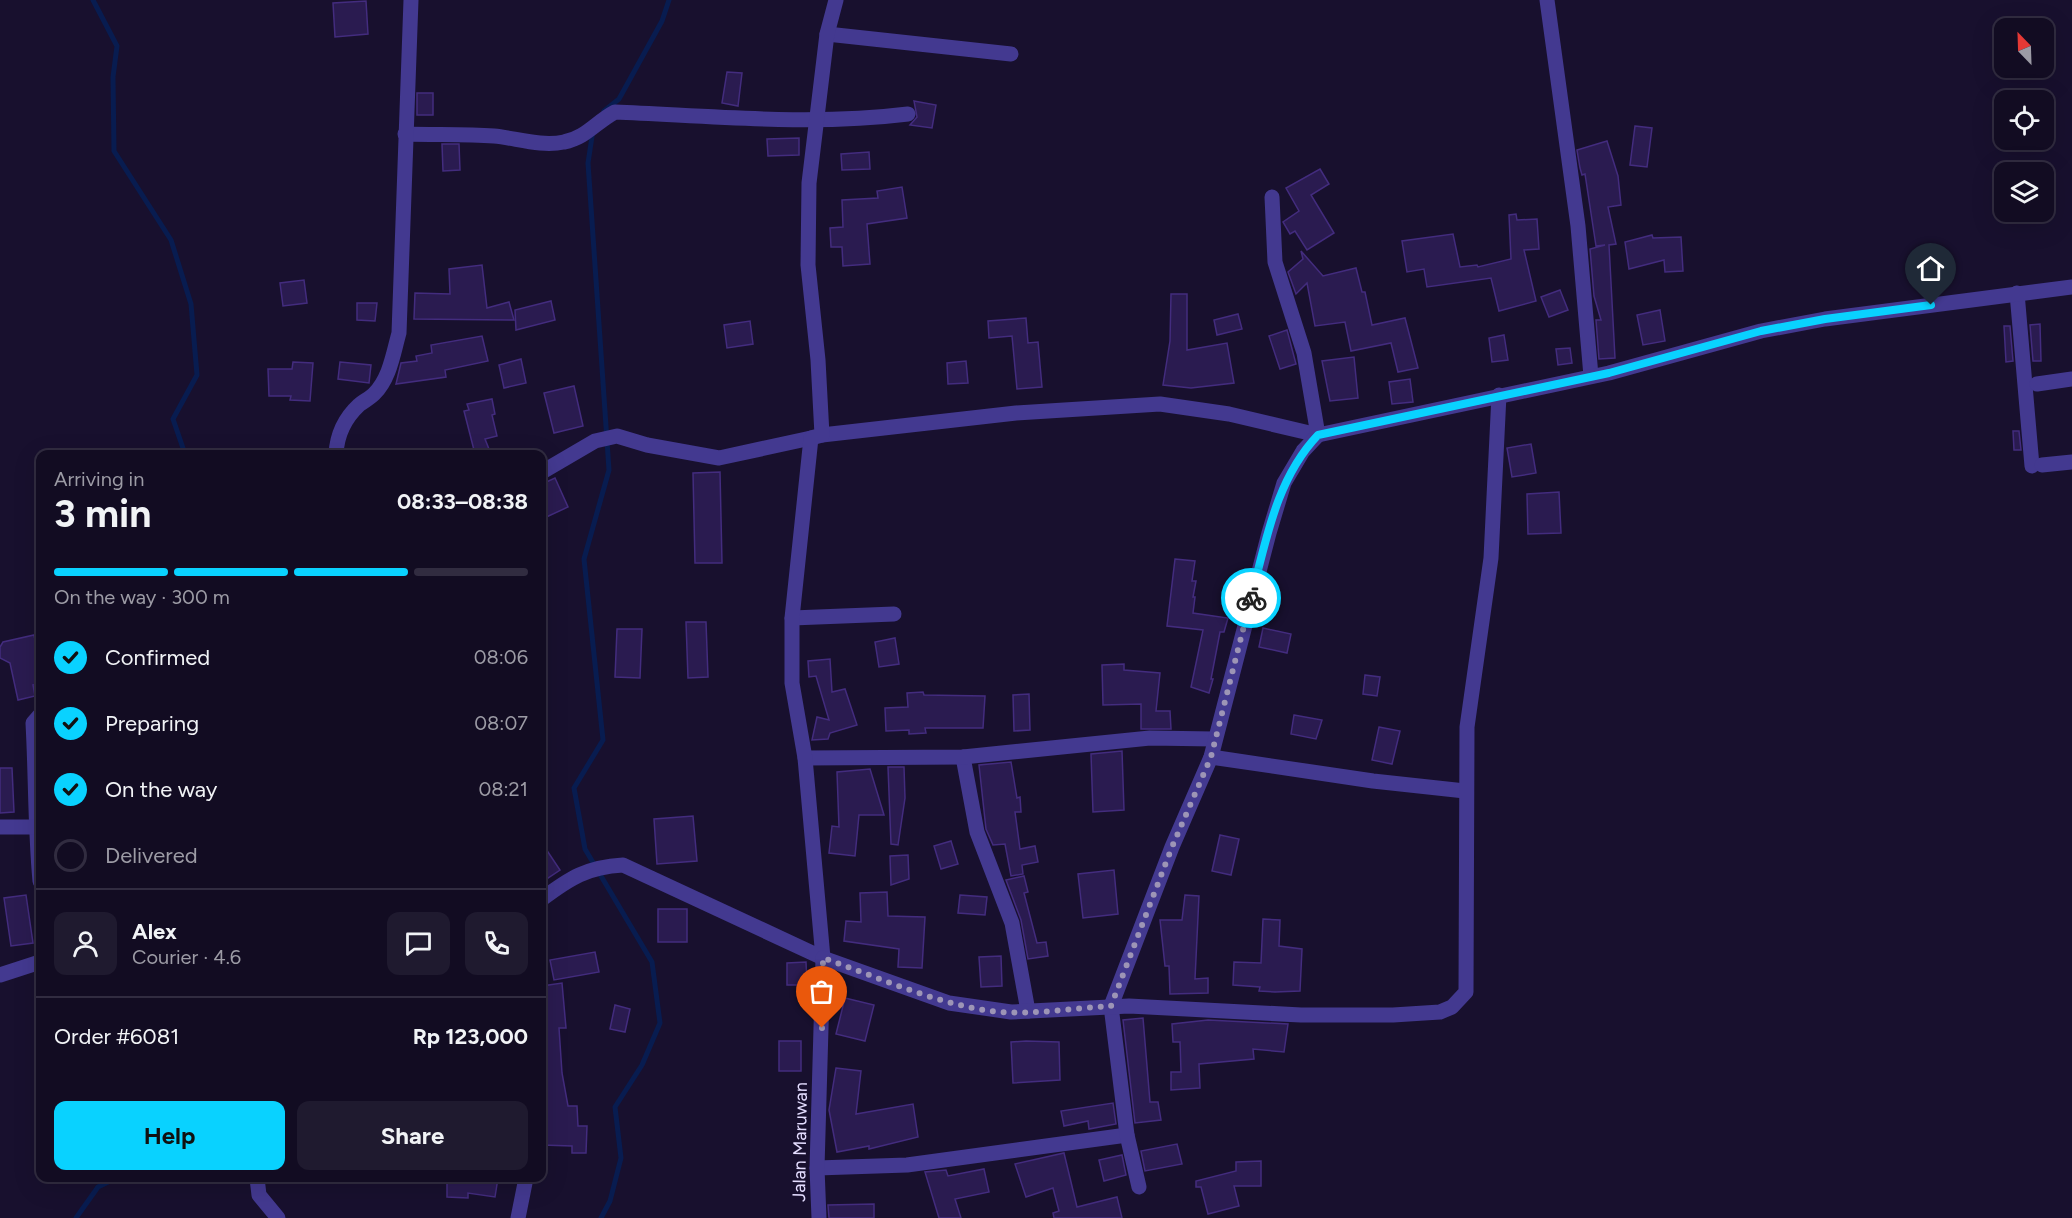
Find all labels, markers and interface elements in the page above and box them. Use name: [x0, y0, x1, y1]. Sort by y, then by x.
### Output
north arrow: [1994, 18, 2054, 78]
map controls: [1994, 18, 2054, 222]
button: locate: [1994, 90, 2054, 150]
button: layers: [1994, 162, 2054, 222]
pin: [1905, 243, 1956, 305]
icon: home: [1914, 252, 1947, 285]
text: Arriving in: [54, 467, 144, 491]
text: 08:33–08:38: [397, 488, 528, 515]
text: 3 min: [54, 490, 151, 537]
courier: [1221, 568, 1281, 628]
icon: bike: [1235, 582, 1268, 615]
text: On the way · 300 m: [54, 585, 230, 609]
icon: check: [54, 641, 87, 674]
text: Confirmed: [105, 644, 210, 671]
text: 08:06: [474, 645, 528, 669]
icon: check: [54, 707, 87, 740]
text: Preparing: [105, 710, 199, 737]
text: 08:07: [474, 711, 528, 735]
icon: check: [54, 773, 87, 806]
text: On the way: [105, 776, 217, 803]
text: 08:21: [478, 777, 528, 801]
text: Delivered: [105, 842, 198, 869]
button: person: [54, 912, 117, 975]
button: chat: [387, 912, 450, 975]
button: phone: [465, 912, 528, 975]
text: Alex: [132, 918, 177, 945]
text: Courier · 4.6: [132, 945, 241, 969]
pin: [796, 966, 847, 1028]
icon: bag: [805, 975, 838, 1008]
text: Order #6081: [54, 1023, 179, 1050]
text: Rp 123,000: [413, 1023, 528, 1050]
street label: Jalan Maruwan: [788, 1082, 812, 1202]
button: Help: [54, 1101, 285, 1170]
button: Share: [297, 1101, 528, 1170]

